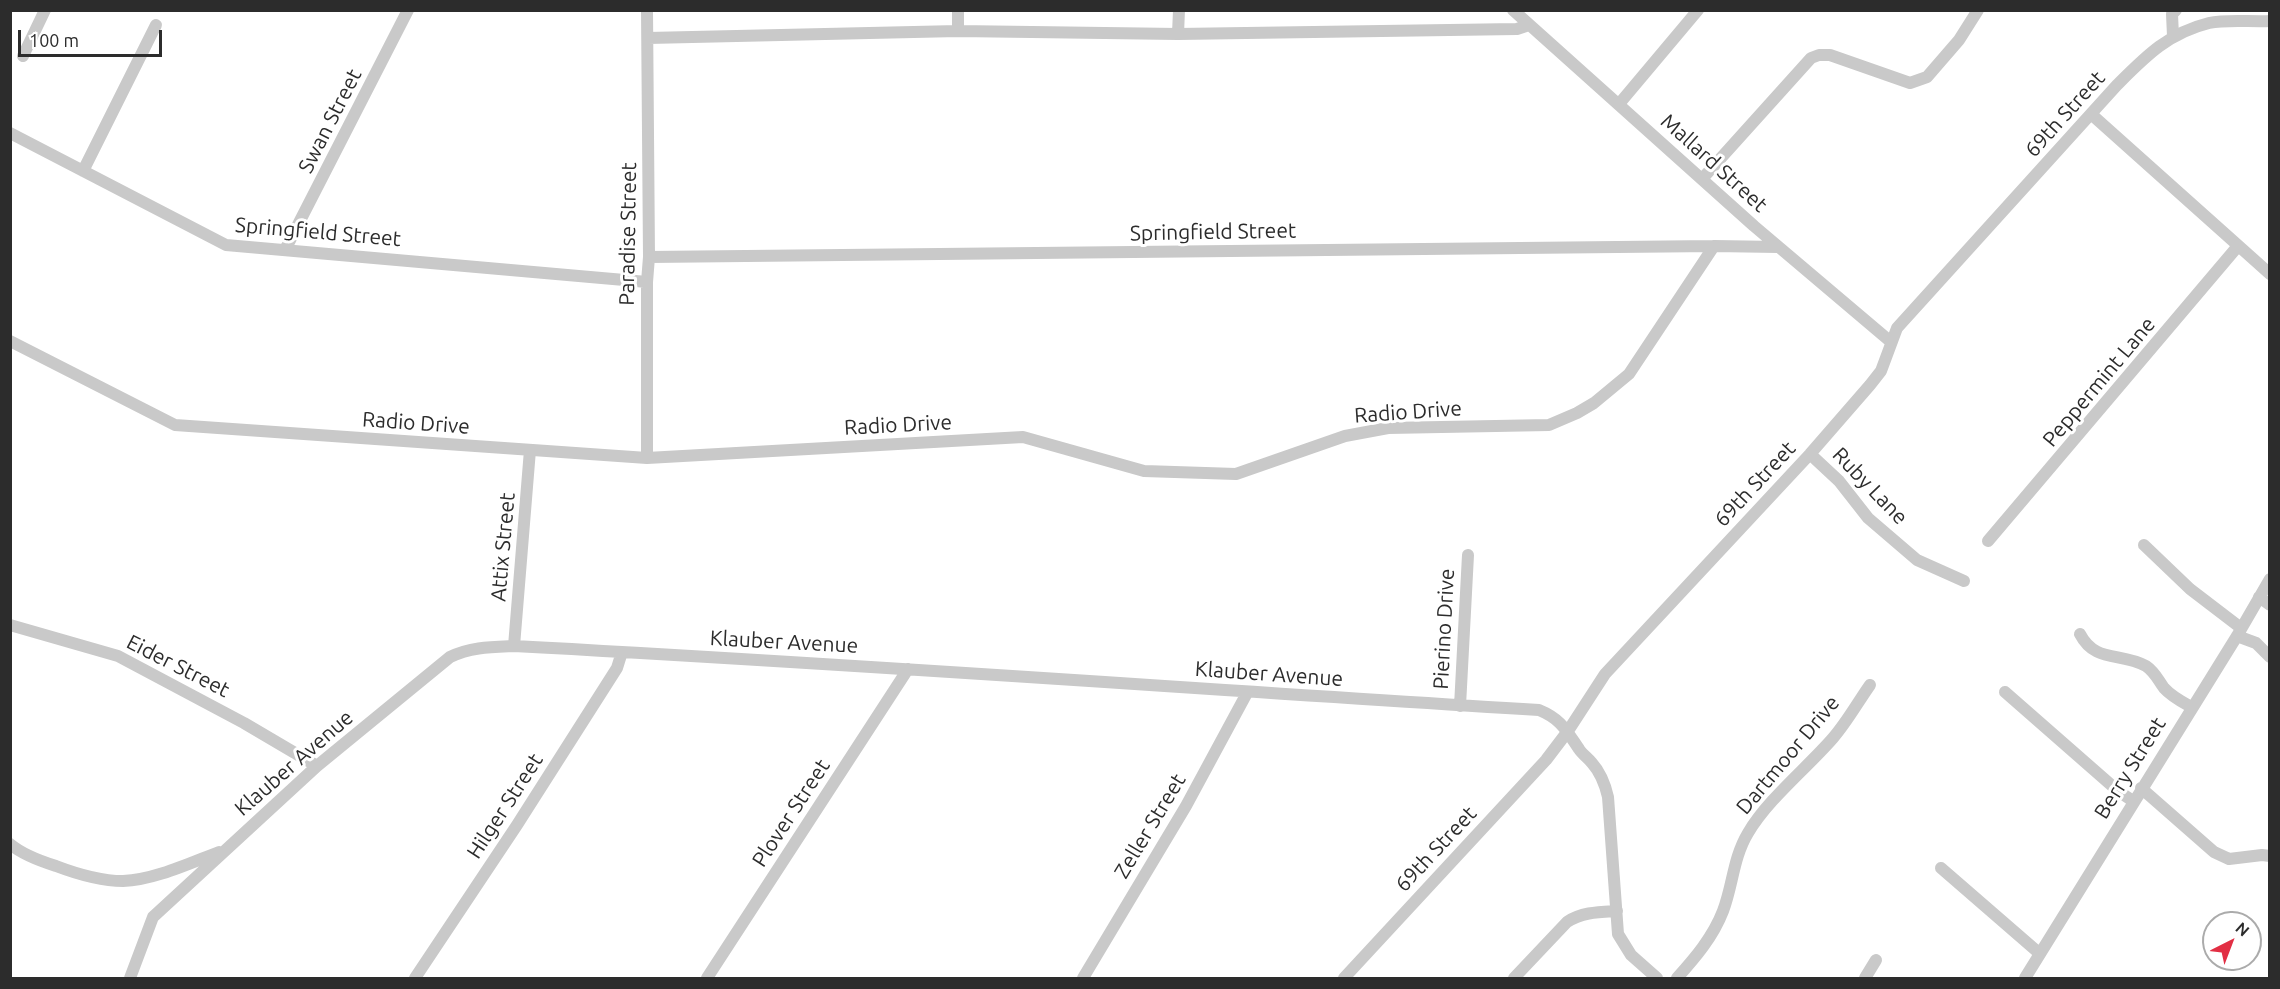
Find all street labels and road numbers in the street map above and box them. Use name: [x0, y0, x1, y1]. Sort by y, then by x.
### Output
street label: Swan Street: [293, 65, 367, 177]
street label: 69th Street: [2020, 66, 2110, 162]
street label: Mallard Street: [1656, 109, 1772, 217]
street label: Paradise Street: [614, 162, 642, 306]
street label: Springfield Street: [234, 212, 402, 252]
street label: Springfield Street: [1130, 218, 1296, 246]
street label: Peppermint Lane: [2038, 312, 2160, 452]
street label: Radio Drive: [1353, 396, 1463, 428]
street label: Radio Drive: [361, 407, 471, 439]
street label: Radio Drive: [843, 410, 953, 440]
street label: 69th Street: [1709, 436, 1801, 532]
street label: Ruby Lane: [1827, 442, 1913, 530]
street label: Attix Street: [486, 491, 520, 603]
street label: Pierino Drive: [1428, 568, 1460, 690]
street label: Klauber Avenue: [709, 626, 859, 658]
street label: Eider Street: [122, 629, 234, 703]
street label: Klauber Avenue: [1194, 656, 1344, 692]
street label: Dartmoor Drive: [1731, 691, 1845, 819]
street label: Klauber Avenue: [230, 705, 358, 821]
street label: Berry Street: [2089, 713, 2171, 823]
street label: Hilger Street: [462, 749, 548, 863]
street label: Plover Street: [747, 754, 835, 872]
street label: Zeller Street: [1109, 769, 1191, 883]
street label: 69th Street: [1390, 801, 1482, 897]

